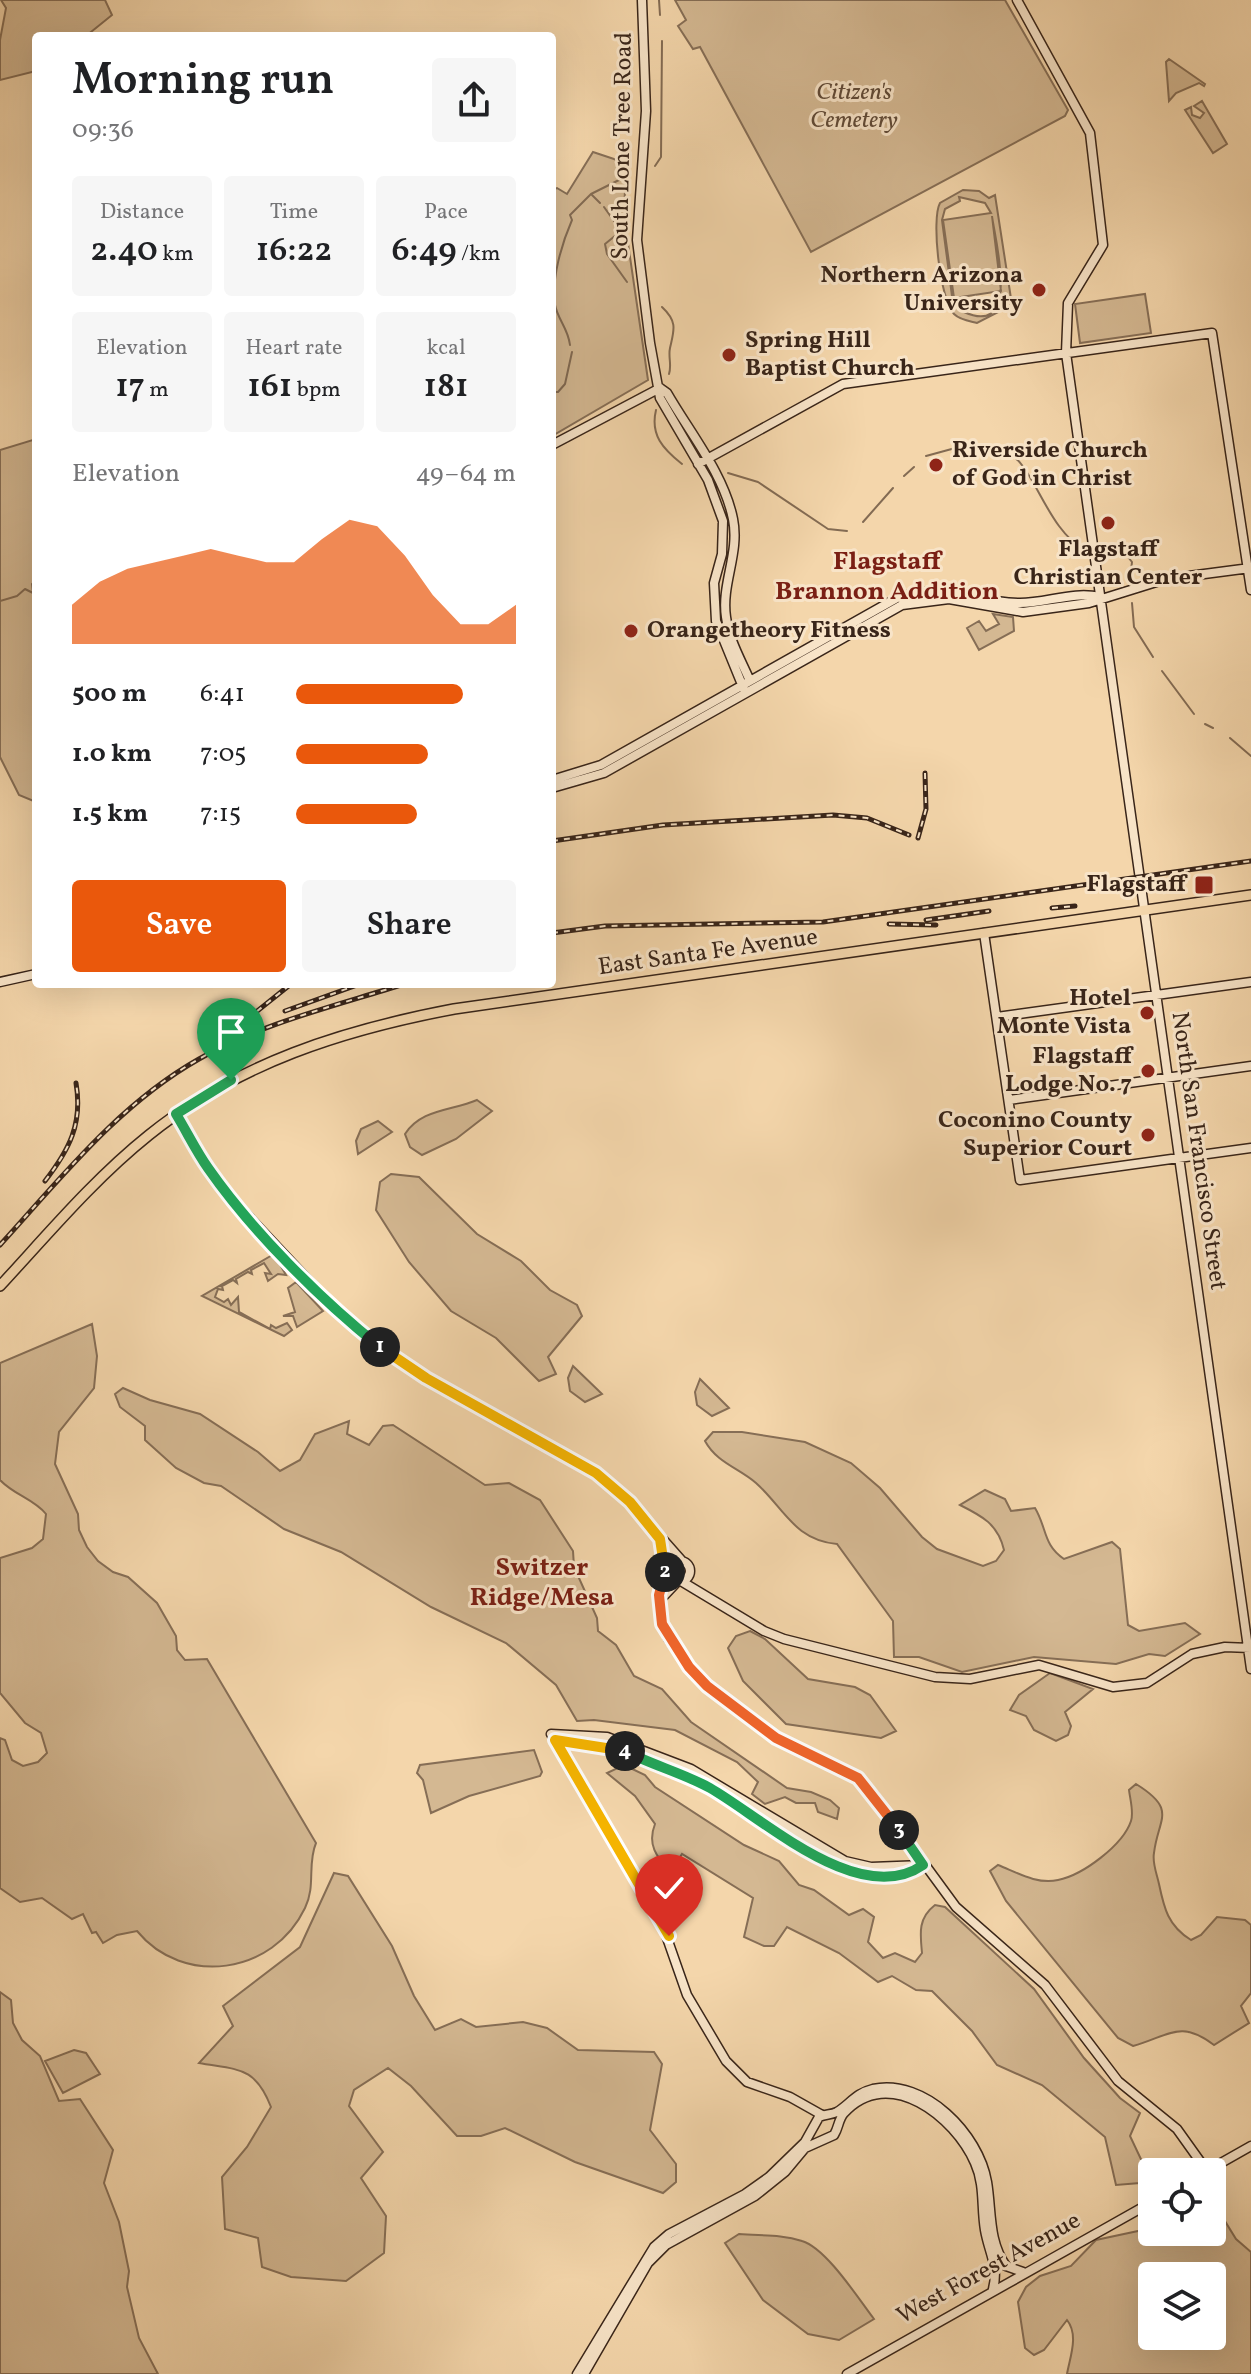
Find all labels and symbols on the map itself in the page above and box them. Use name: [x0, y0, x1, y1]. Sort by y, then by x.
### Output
street label: South Lone Tree Road: [604, 32, 642, 260]
park label: Citizen's Cemetery: [810, 76, 898, 138]
place label: Northern Arizona University: [820, 259, 1024, 321]
marker: Northern Arizona University: [1030, 281, 1048, 299]
place label: Spring Hill Baptist Church: [745, 324, 915, 386]
marker: Spring Hill Baptist Church: [720, 346, 738, 364]
place label: Riverside Church of God in Christ: [952, 434, 1148, 496]
marker: Riverside Church of God in Christ: [927, 456, 945, 474]
marker: Flagstaff Christian Center: [1099, 514, 1117, 532]
place label: Flagstaff Christian Center: [1014, 533, 1202, 595]
district label: Flagstaff Brannon Addition: [775, 544, 999, 610]
place label: Orangetheory Fitness: [647, 614, 891, 648]
marker: Orangetheory Fitness: [622, 622, 640, 640]
place label: Flagstaff: [1087, 868, 1188, 902]
marker: Flagstaff: [1193, 874, 1215, 896]
street label: East Santa Fe Avenue: [596, 921, 820, 985]
place label: Hotel Monte Vista: [997, 982, 1131, 1044]
pin: [197, 998, 265, 1080]
marker: Hotel Monte Vista: [1138, 1004, 1156, 1022]
street label: North San Francisco Street: [1162, 1010, 1234, 1292]
place label: Flagstaff Lodge No. 7: [1005, 1040, 1134, 1102]
marker: Flagstaff Lodge No. 7: [1139, 1062, 1157, 1080]
place label: Coconino County Superior Court: [938, 1104, 1133, 1166]
marker: Coconino County Superior Court: [1139, 1126, 1157, 1144]
pin: 1: [360, 1327, 400, 1367]
district label: Switzer Ridge/Mesa: [470, 1550, 614, 1616]
pin: 2: [645, 1552, 685, 1592]
pin: 4: [605, 1731, 645, 1771]
pin: 3: [879, 1810, 919, 1850]
pin: [635, 1854, 703, 1936]
street label: West Forest Avenue: [891, 2204, 1087, 2334]

